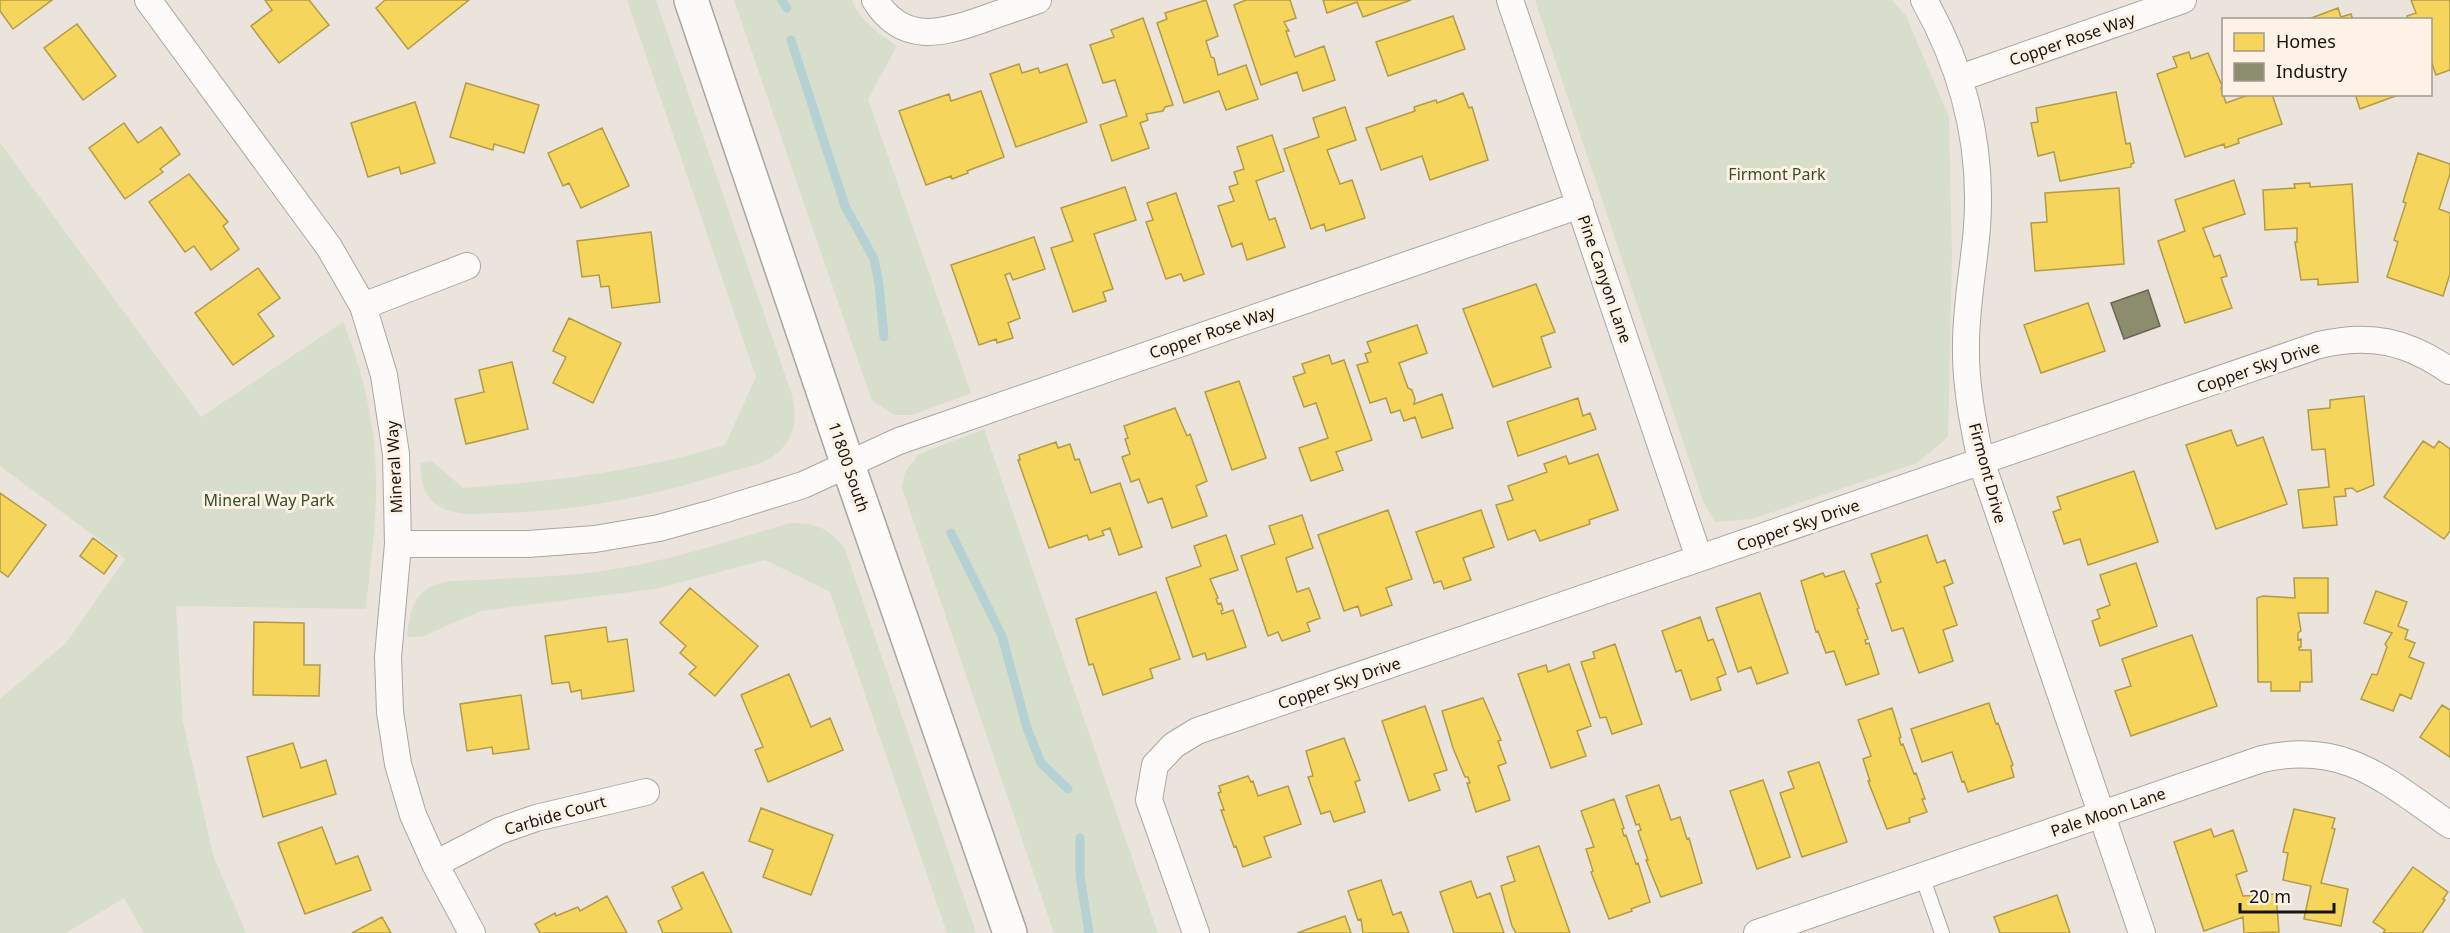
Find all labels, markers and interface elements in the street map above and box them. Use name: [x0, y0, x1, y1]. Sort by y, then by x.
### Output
street label: Copper Rose Way: [2006, 7, 2139, 71]
legend: [2222, 18, 2432, 96]
text: Homes: [2276, 29, 2336, 53]
text: Industry: [2276, 59, 2348, 83]
park label: Firmont Park: [1728, 163, 1826, 185]
street label: Pine Canyon Lane: [1573, 212, 1637, 346]
street label: Copper Rose Way: [1146, 300, 1279, 364]
street label: Copper Sky Drive: [2194, 336, 2322, 398]
street label: Mineral Way: [381, 419, 407, 514]
street label: 11800 South: [823, 419, 875, 515]
street label: Firmont Drive: [1964, 420, 2012, 526]
park label: Mineral Way Park: [204, 489, 335, 511]
street label: Copper Sky Drive: [1734, 494, 1862, 556]
street label: Copper Sky Drive: [1275, 652, 1403, 714]
street label: Pale Moon Lane: [2048, 782, 2168, 842]
street label: Carbide Court: [502, 790, 609, 840]
scale bar: [2240, 876, 2334, 914]
text: 20 m: [2249, 884, 2291, 908]

